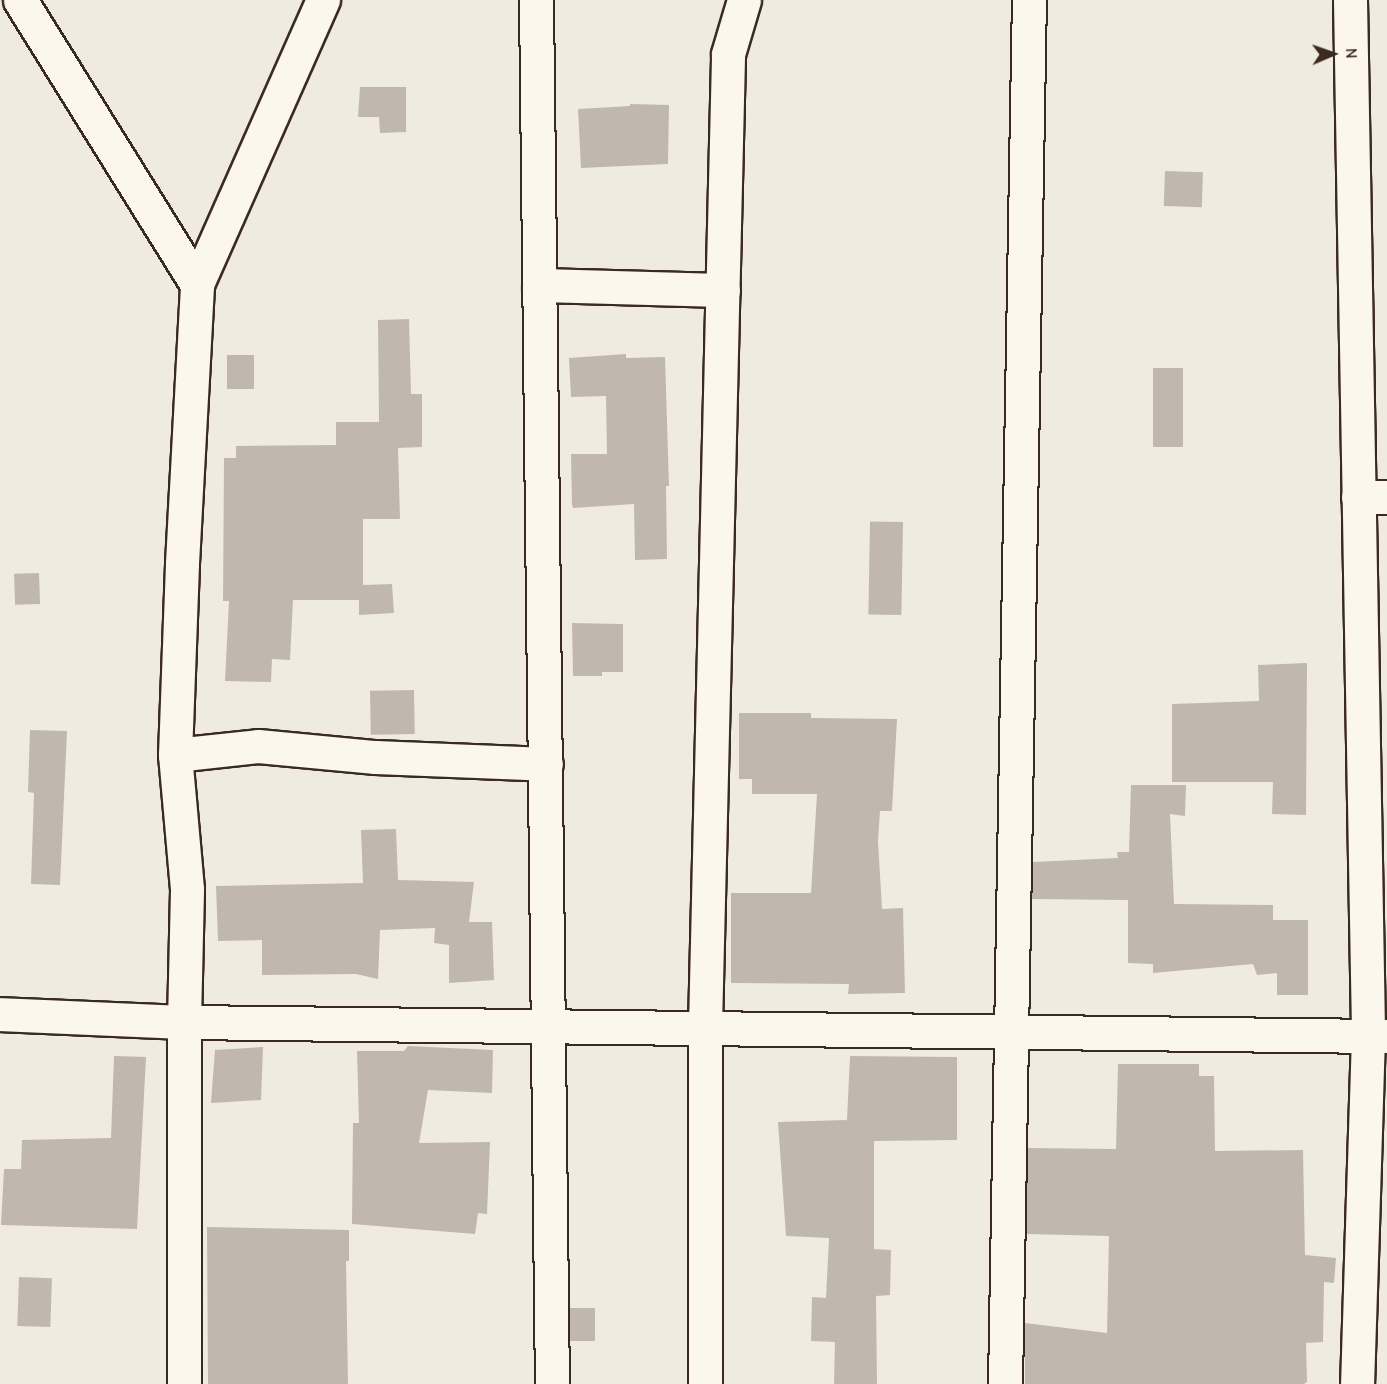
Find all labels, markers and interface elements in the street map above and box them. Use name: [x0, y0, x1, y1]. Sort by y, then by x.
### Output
north arrow: [1303, 24, 1363, 84]
text: N: [1342, 48, 1360, 59]

